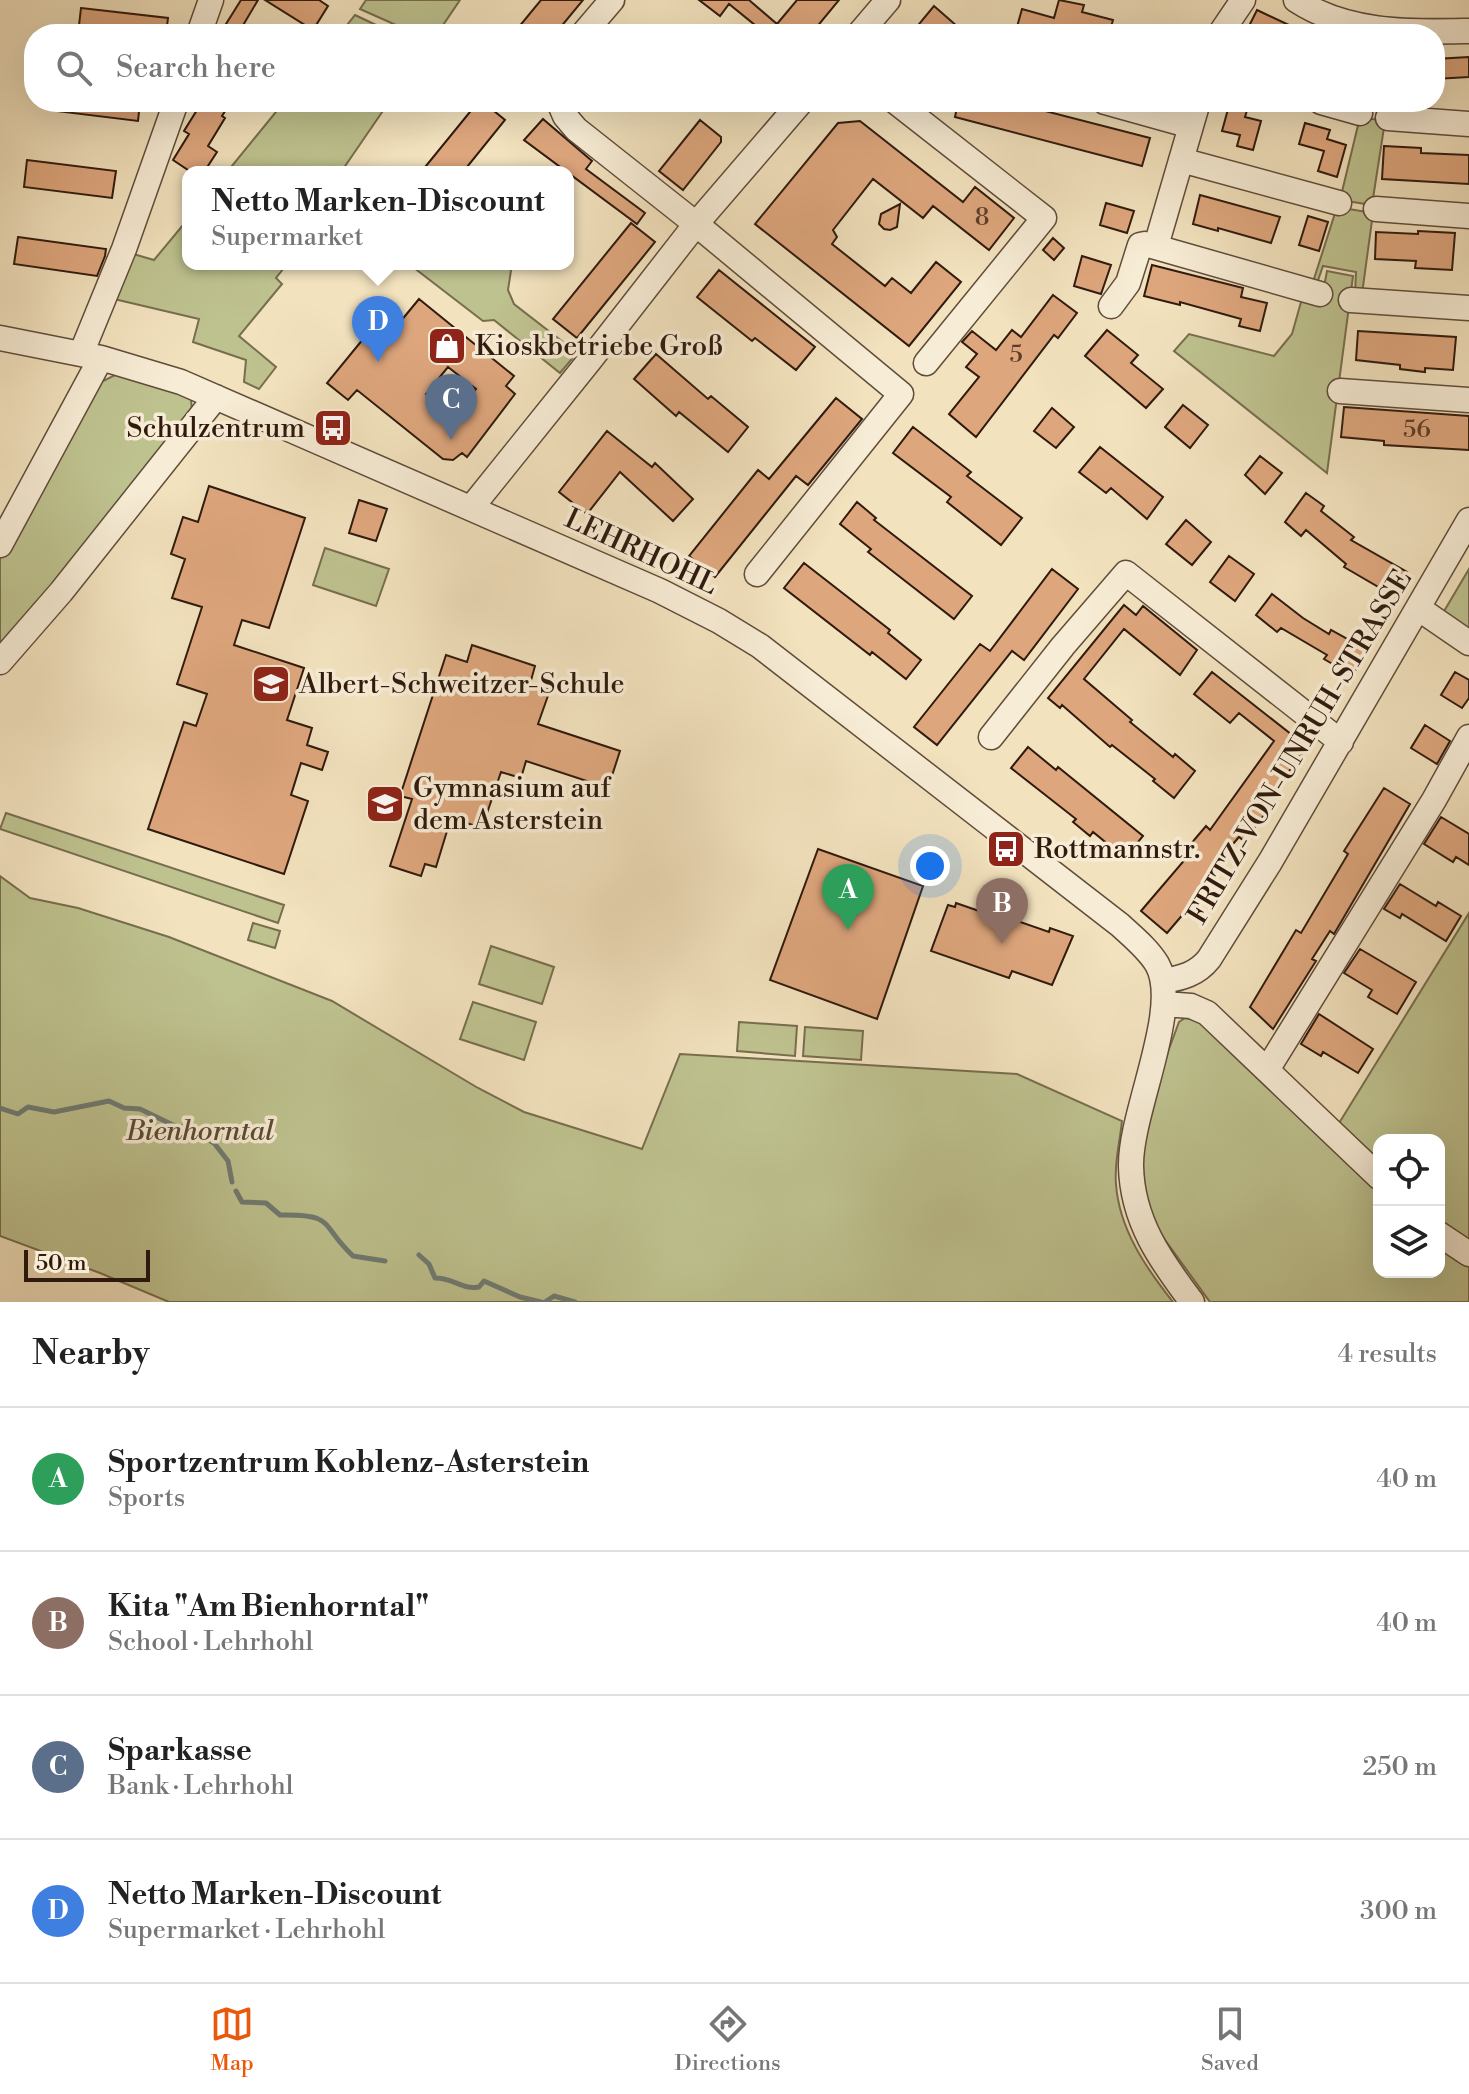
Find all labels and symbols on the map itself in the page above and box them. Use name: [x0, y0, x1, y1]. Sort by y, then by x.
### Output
house number: 8: [975, 203, 989, 233]
pin: D: [352, 296, 404, 362]
shop icon: Kioskbetriebe Groß: [426, 325, 468, 367]
place label: Kioskbetriebe Groß: [475, 329, 723, 364]
house number: 5: [1009, 340, 1023, 370]
pin: C: [425, 374, 477, 440]
bus stop icon: Schulzentrum: [312, 407, 354, 449]
place label: Schulzentrum: [127, 411, 305, 446]
house number: 56: [1403, 415, 1431, 445]
street label: LEHRHOHL: [559, 501, 723, 603]
street label: FRITZ-VON-UNRUH-STRASSE: [1180, 563, 1420, 931]
school or university icon: Albert-Schweitzer-Schule: [250, 663, 292, 705]
place label: Albert-Schweitzer-Schule: [298, 667, 625, 702]
place label: Gymnasium auf dem Asterstein: [413, 771, 613, 838]
school or university icon: Gymnasium auf dem Asterstein: [364, 783, 406, 825]
bus stop icon: Rottmannstr.: [985, 828, 1027, 870]
place label: Rottmannstr.: [1034, 832, 1200, 867]
your location: [910, 846, 950, 886]
pin: A: [822, 864, 874, 930]
pin: B: [976, 878, 1028, 944]
park label: Bienhorntal: [125, 1114, 274, 1149]
scale bar: [24, 1246, 150, 1282]

